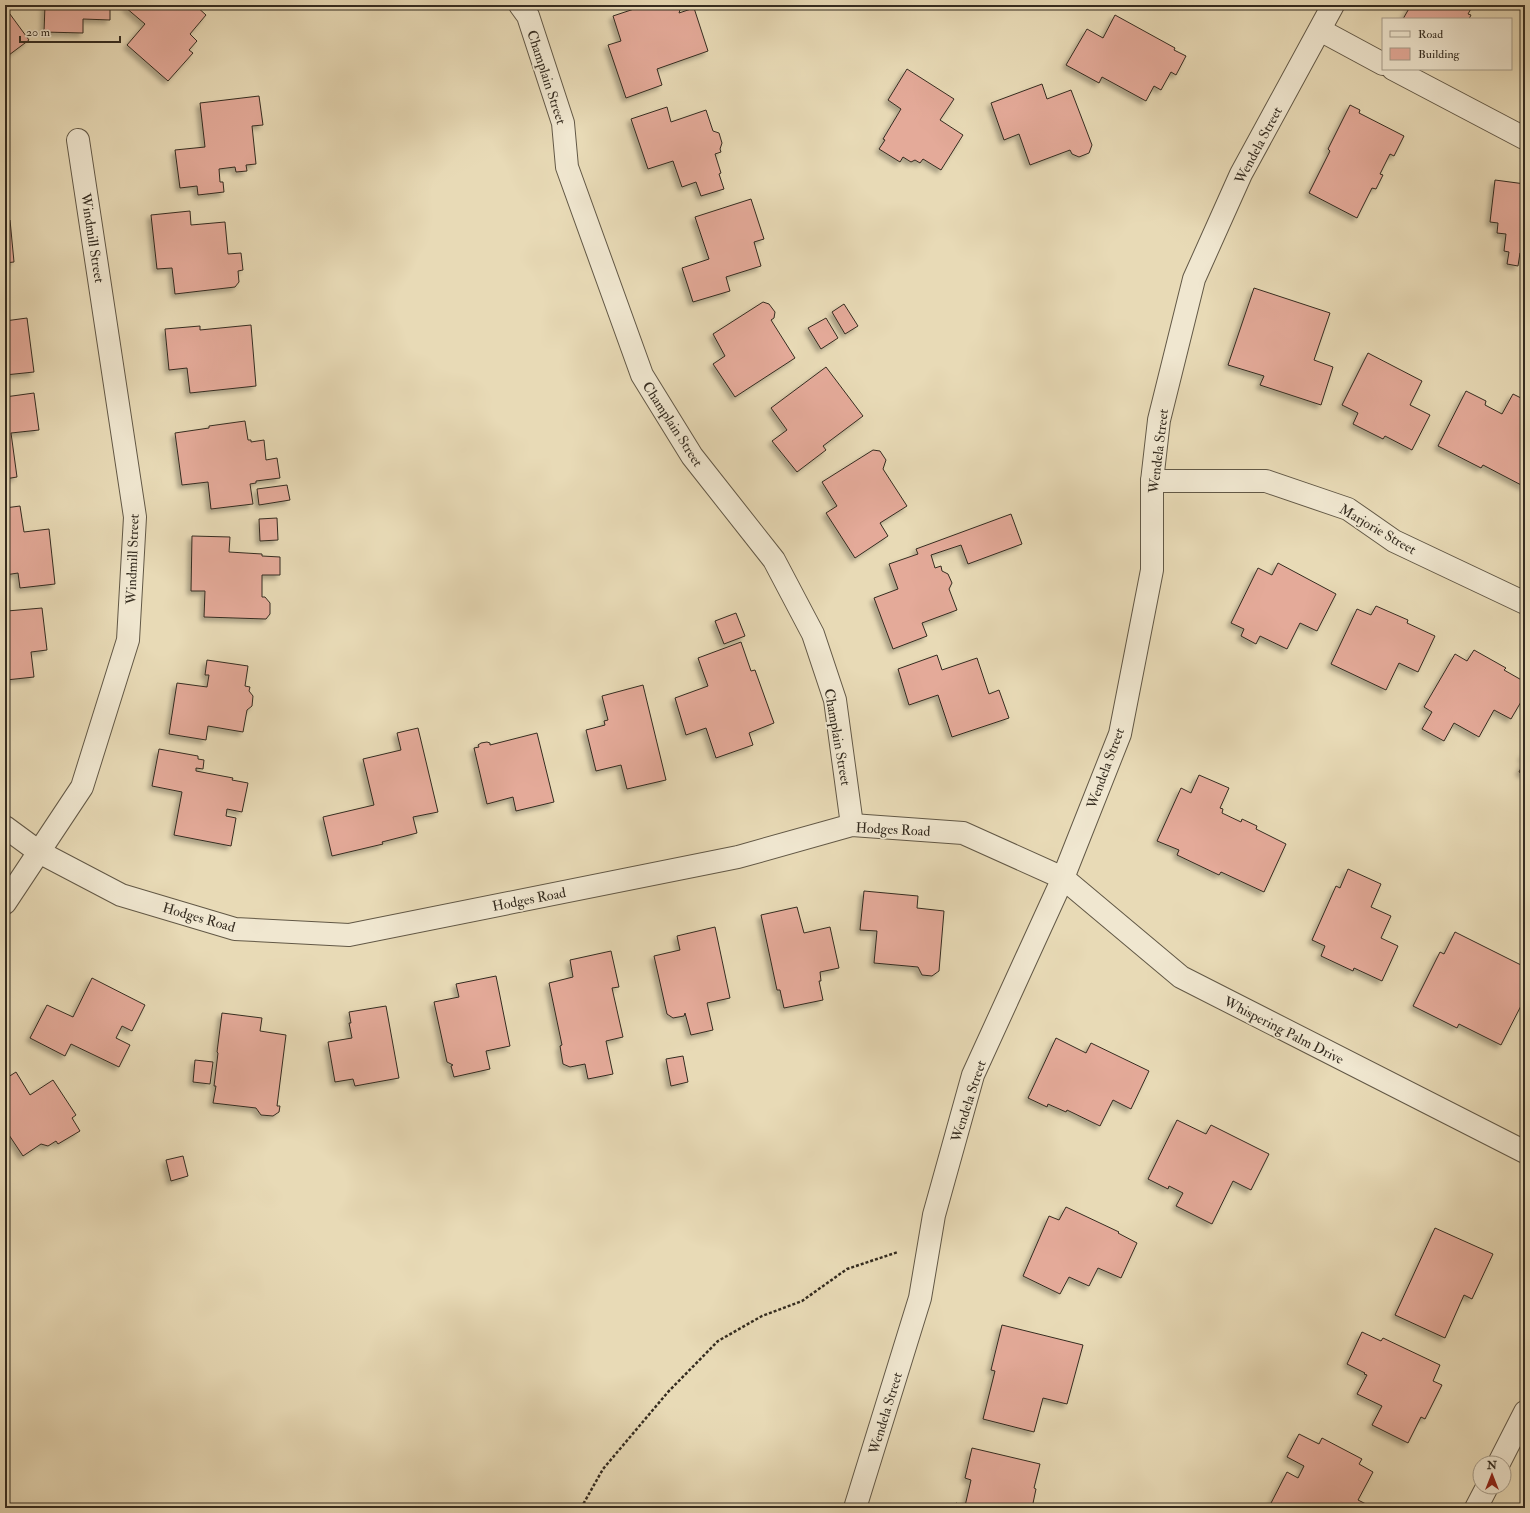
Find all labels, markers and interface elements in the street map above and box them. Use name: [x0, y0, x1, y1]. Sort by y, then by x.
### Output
scale bar: [20, 18, 120, 44]
legend: [1382, 18, 1512, 70]
text: 20 m: [26, 25, 51, 40]
text: Road: [1418, 27, 1443, 42]
street label: Champlain Street: [522, 28, 570, 127]
text: Building: [1418, 47, 1461, 62]
street label: Wendela Street: [1231, 103, 1286, 188]
street label: Windmill Street: [77, 191, 108, 285]
street label: Champlain Street: [638, 378, 707, 471]
street label: Wendela Street: [1145, 407, 1172, 495]
street label: Marjorie Street: [1336, 501, 1420, 558]
street label: Windmill Street: [122, 513, 143, 606]
street label: Champlain Street: [820, 687, 854, 788]
street label: Wendela Street: [1083, 725, 1128, 812]
street label: Hodges Road: [855, 819, 931, 840]
street label: Hodges Road: [491, 884, 567, 915]
street label: Hodges Road: [161, 899, 237, 936]
street label: Whispering Palm Drive: [1220, 992, 1347, 1069]
street label: Wendela Street: [947, 1058, 990, 1145]
street label: Wendela Street: [865, 1370, 906, 1457]
north arrow: [1472, 1455, 1512, 1495]
text: N: [1486, 1459, 1498, 1472]

